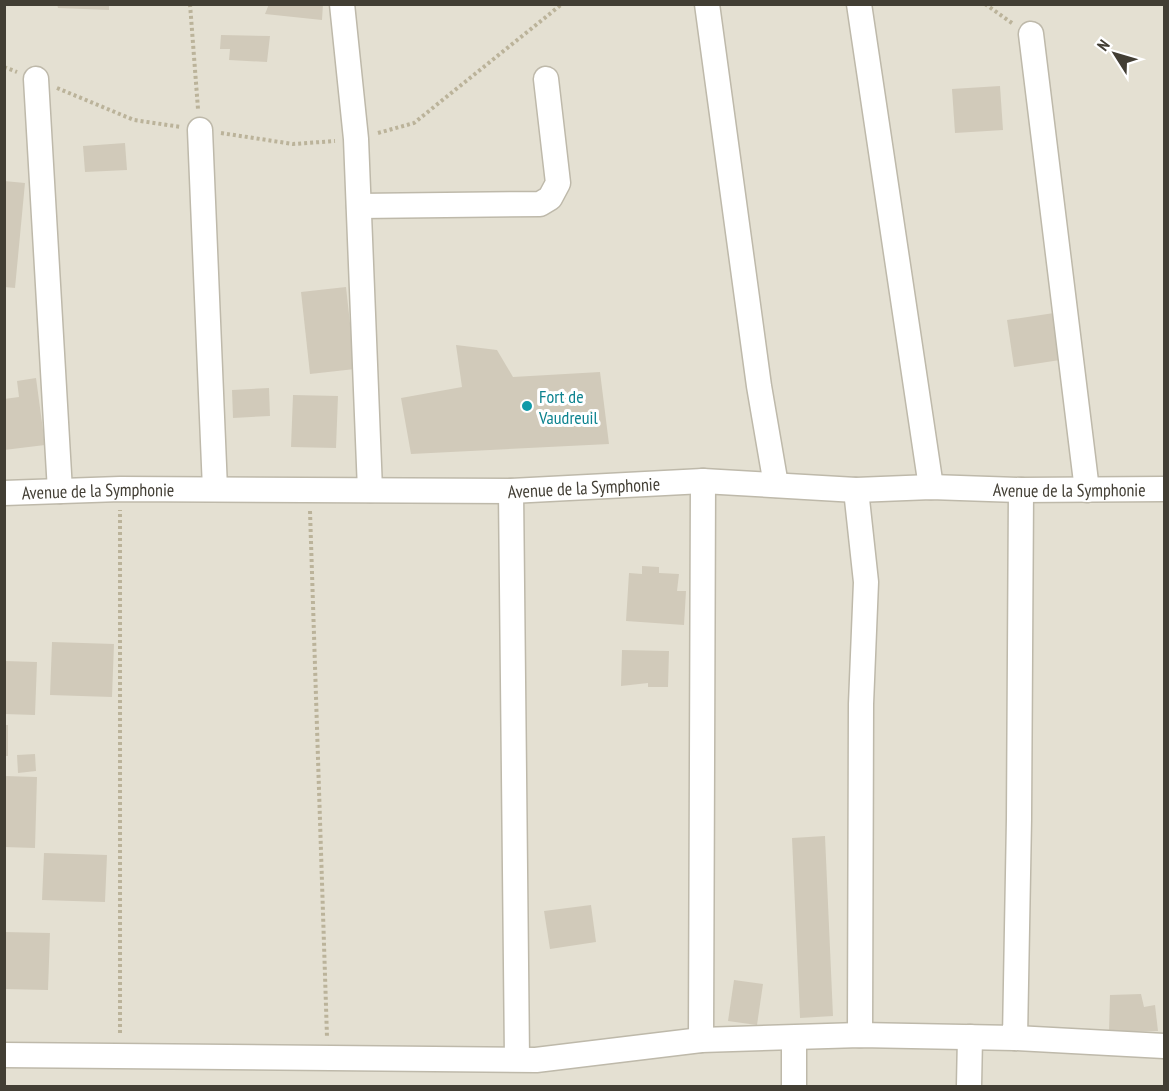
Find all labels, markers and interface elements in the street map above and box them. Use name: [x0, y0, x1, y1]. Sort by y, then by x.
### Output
north arrow: [1085, 24, 1145, 84]
text: N: [1092, 36, 1114, 54]
place label: Fort de Vaudreuil: [538, 385, 598, 429]
marker: Fort de Vaudreuil: [520, 399, 534, 413]
street label: Avenue de la Symphonie: [507, 472, 661, 503]
street label: Avenue de la Symphonie: [21, 477, 174, 504]
street label: Avenue de la Symphonie: [993, 478, 1146, 502]

